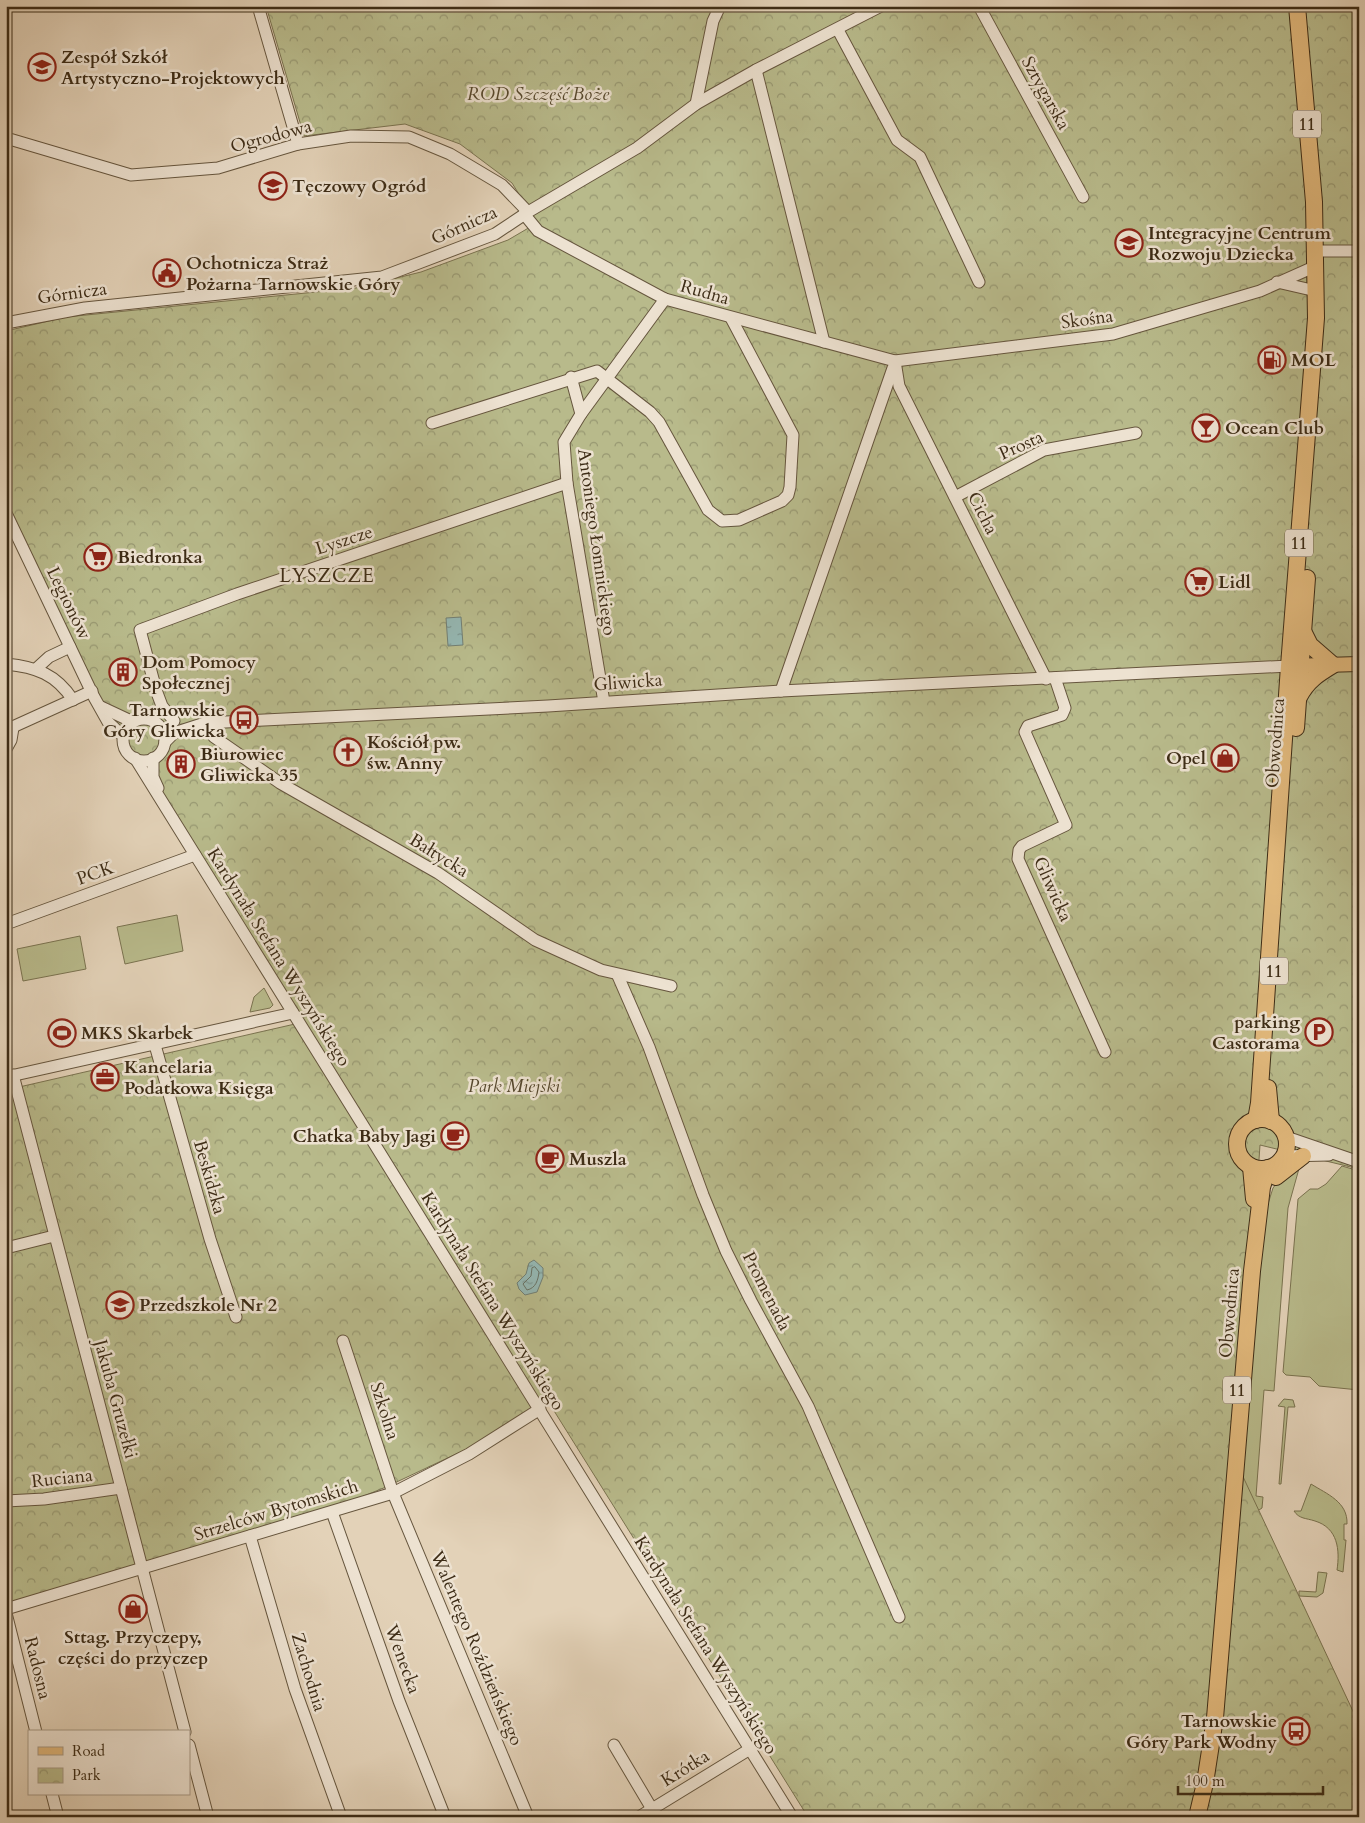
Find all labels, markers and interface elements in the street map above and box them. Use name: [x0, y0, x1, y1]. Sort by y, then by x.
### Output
place label: Zespół Szkół Artystyczno-Projektowych: [61, 45, 285, 91]
school or university icon: Zespół Szkół Artystyczno-Projektowych: [27, 52, 57, 82]
street label: Sztygarska: [1015, 52, 1076, 135]
park label: ROD Szczęść Boże: [467, 82, 610, 107]
road number: 11: [1293, 110, 1321, 138]
street label: Ogrodowa: [228, 114, 315, 159]
school or university icon: Tęczowy Ogród: [258, 171, 288, 201]
place label: Tęczowy Ogród: [292, 174, 427, 199]
street label: Górnicza: [427, 200, 501, 251]
place label: Integracyjne Centrum Rozwoju Dziecka: [1148, 221, 1332, 267]
school or university icon: Integracyjne Centrum Rozwoju Dziecka: [1114, 228, 1144, 258]
place label: Ochotnicza Straż Pożarna Tarnowskie Góry: [186, 251, 401, 297]
public building icon: Ochotnicza Straż Pożarna Tarnowskie Góry: [152, 258, 182, 288]
street label: Rudna: [677, 274, 733, 311]
street label: Górnicza: [36, 276, 109, 311]
street label: Skośna: [1059, 303, 1115, 336]
fuel station icon: MOL: [1257, 345, 1287, 375]
place label: MOL: [1291, 348, 1337, 373]
bar icon: Ocean Club: [1191, 413, 1221, 443]
place label: Ocean Club: [1225, 416, 1324, 441]
street label: Prosta: [995, 425, 1048, 466]
street label: Antoniego Łomnickiego: [571, 447, 622, 637]
street label: Cicha: [961, 488, 1004, 539]
street label: Lyszcze: [312, 519, 376, 561]
road number: 11: [1285, 530, 1313, 556]
supermarket icon: Biedronka: [83, 542, 113, 572]
place label: Biedronka: [117, 545, 203, 570]
street label: Legionów: [40, 563, 97, 644]
district label: LYSZCZE: [279, 563, 375, 589]
supermarket icon: Lidl: [1184, 567, 1214, 597]
place label: Lidl: [1218, 570, 1251, 595]
place label: Dom Pomocy Społecznej: [142, 650, 257, 696]
building icon: Dom Pomocy Społecznej: [108, 657, 138, 687]
street label: Gliwicka: [593, 668, 664, 697]
street label: Obwodnica: [1260, 697, 1291, 789]
place label: Tarnowskie Góry Gliwicka: [103, 698, 225, 744]
bus stop icon: Tarnowskie Góry Gliwicka: [229, 705, 259, 735]
place label: Kościół pw. św. Anny: [367, 730, 461, 776]
church icon: Kościół pw. św. Anny: [333, 737, 363, 767]
place label: Biurowiec Gliwicka 35: [200, 742, 298, 788]
shop icon: Opel: [1210, 743, 1240, 773]
place label: Opel: [1166, 746, 1206, 771]
building icon: Biurowiec Gliwicka 35: [166, 749, 196, 779]
street label: Bałtycka: [404, 827, 473, 884]
street label: Kardynała Stefana Wyszyńskiego: [201, 843, 356, 1072]
street label: Gliwicka: [1027, 853, 1078, 926]
street label: PCK: [73, 855, 118, 892]
road number: 11: [1260, 958, 1288, 984]
place label: parking Castorama: [1212, 1010, 1300, 1056]
parking icon: parking Castorama: [1304, 1017, 1334, 1047]
sports icon: MKS Skarbek: [47, 1018, 77, 1048]
place label: MKS Skarbek: [81, 1021, 194, 1046]
place label: Kancelaria Podatkowa Księga: [124, 1055, 274, 1101]
office icon: Kancelaria Podatkowa Księga: [90, 1062, 120, 1092]
park label: Park Miejski: [468, 1074, 561, 1099]
cafe icon: Chatka Baby Jagi: [440, 1121, 470, 1151]
place label: Chatka Baby Jagi: [293, 1124, 436, 1149]
street label: Beskidzka: [187, 1137, 232, 1217]
cafe icon: Muszla: [535, 1144, 565, 1174]
place label: Muszla: [569, 1147, 627, 1172]
street label: Kardynała Stefana Wyszyńskiego: [415, 1187, 570, 1416]
street label: Promenada: [736, 1247, 797, 1335]
street label: Obwodnica: [1213, 1267, 1246, 1359]
school or university icon: Przedszkole Nr 2: [105, 1290, 135, 1320]
place label: Przedszkole Nr 2: [139, 1293, 277, 1318]
street label: Jakuba Gruzełki: [87, 1334, 143, 1461]
road number: 11: [1223, 1376, 1251, 1404]
street label: Szkolna: [364, 1379, 406, 1443]
street label: Ruciana: [30, 1463, 94, 1494]
street label: Strzelców Bytomskich: [191, 1474, 361, 1547]
street label: Kardynała Stefana Wyszyńskiego: [628, 1531, 783, 1760]
street label: Walentego Roździeńskiego: [424, 1546, 529, 1750]
shop icon: Sttag. Przyczepy, części do przyczep: [118, 1594, 148, 1624]
street label: Wenecka: [378, 1620, 427, 1698]
place label: Sttag. Przyczepy, części do przyczep: [58, 1625, 208, 1671]
street label: Zachodnia: [285, 1630, 332, 1715]
street label: Radosna: [18, 1634, 57, 1702]
place label: Tarnowskie Góry Park Wodny: [1126, 1709, 1278, 1755]
bus stop icon: Tarnowskie Góry Park Wodny: [1281, 1716, 1311, 1746]
legend: [28, 1730, 190, 1796]
text: Road: [72, 1741, 105, 1761]
street label: Krótka: [656, 1744, 714, 1793]
scale bar: [1178, 1763, 1322, 1795]
text: Park: [72, 1765, 101, 1785]
text: 100 m: [1185, 1771, 1225, 1791]

